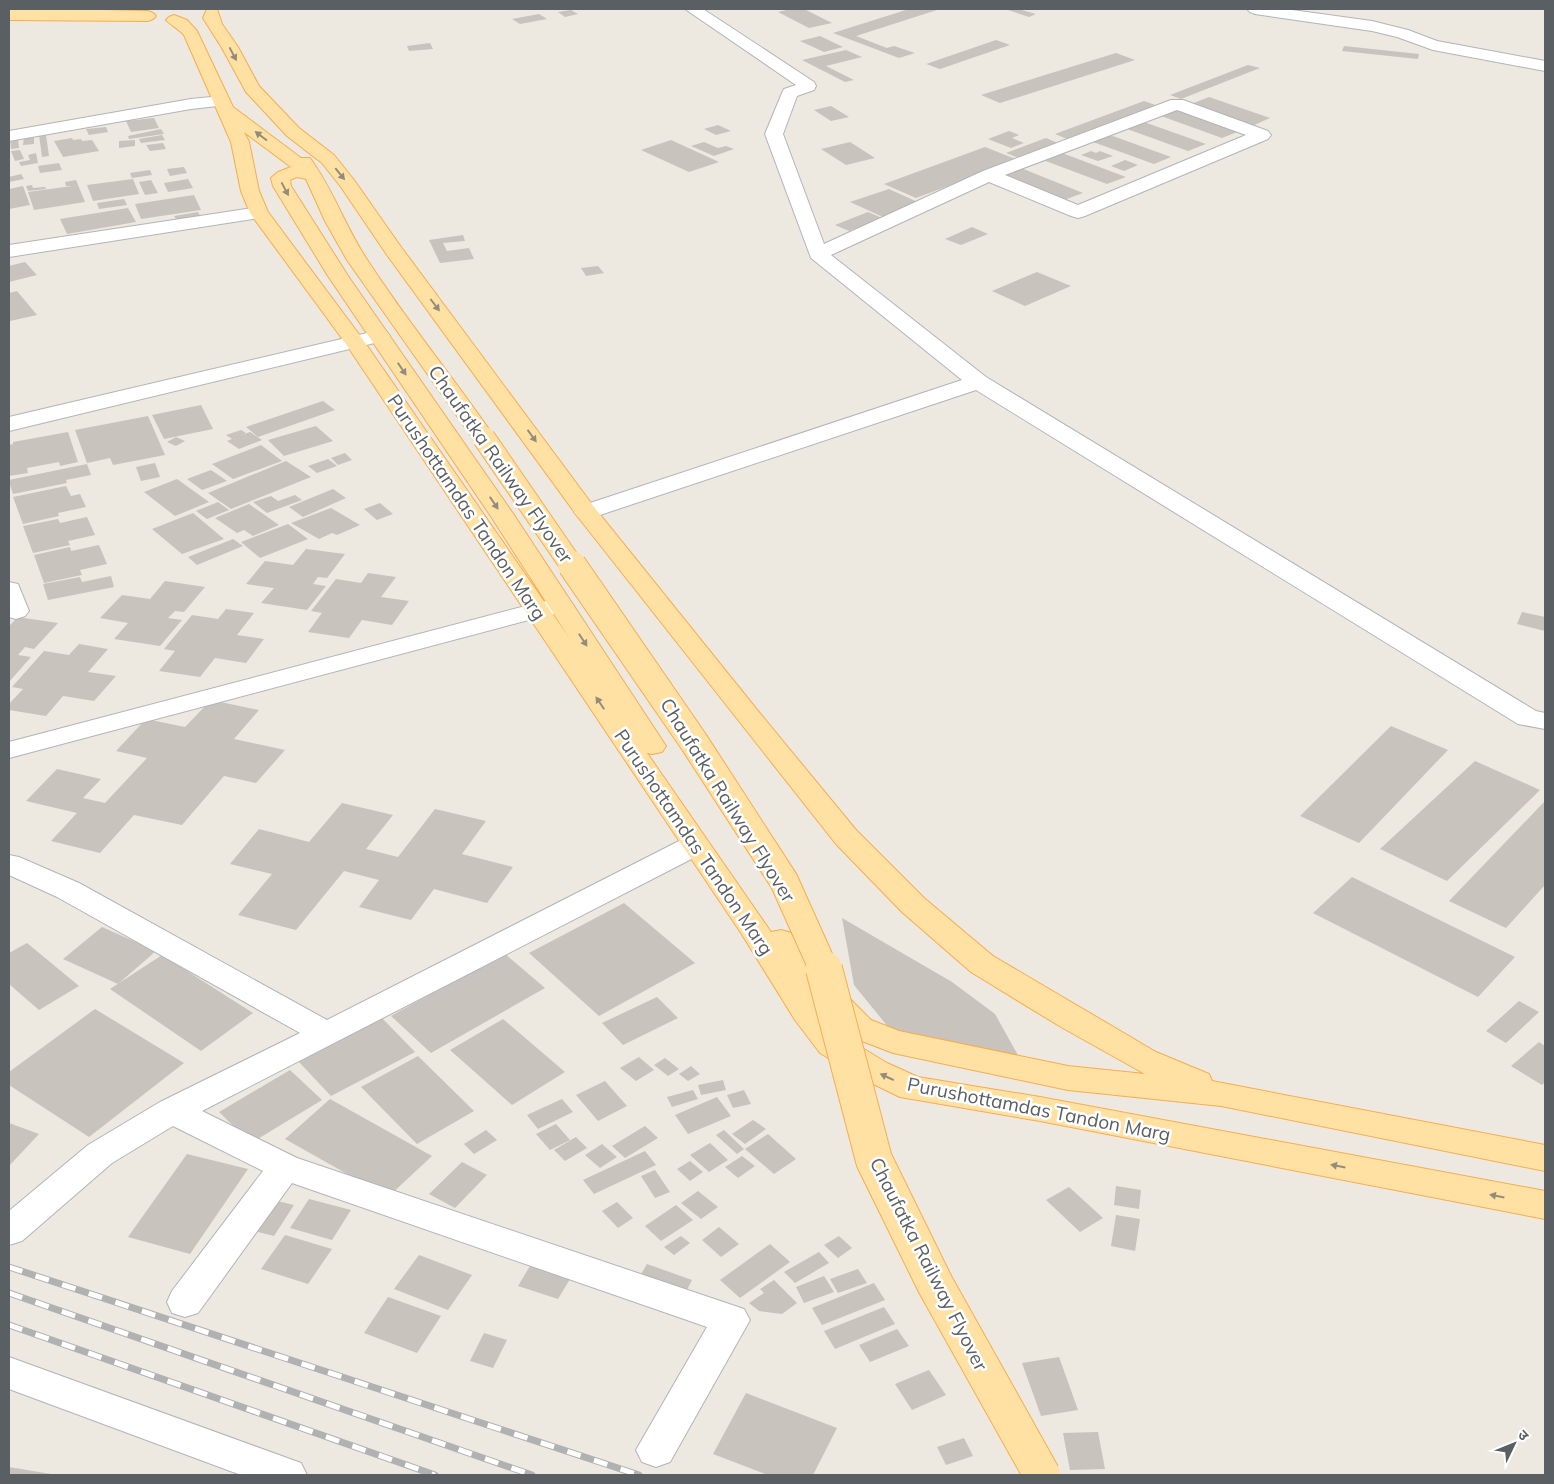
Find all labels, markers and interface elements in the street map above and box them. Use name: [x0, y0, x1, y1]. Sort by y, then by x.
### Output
one-way arrow: [229, 47, 238, 60]
one-way arrow: [254, 131, 268, 141]
one-way arrow: [334, 167, 345, 180]
one-way arrow: [281, 182, 289, 197]
one-way arrow: [430, 298, 441, 311]
street label: Chaufatka Railway Flyover: [423, 360, 579, 568]
one-way arrow: [397, 363, 407, 376]
street label: Purushottamdas Tandon Marg: [382, 389, 552, 625]
one-way arrow: [527, 429, 537, 443]
one-way arrow: [489, 497, 499, 510]
one-way arrow: [578, 633, 587, 646]
street label: Chaufatka Railway Flyover: [655, 693, 801, 907]
one-way arrow: [595, 696, 605, 709]
street label: Purushottamdas Tandon Marg: [609, 724, 779, 960]
street label: Purushottamdas Tandon Marg: [905, 1072, 1173, 1146]
one-way arrow: [880, 1073, 894, 1081]
street label: Chaufatka Railway Flyover: [865, 1153, 993, 1375]
one-way arrow: [1329, 1161, 1345, 1169]
one-way arrow: [1489, 1192, 1505, 1200]
north arrow: [1489, 1419, 1539, 1469]
text: उ: [1514, 1426, 1533, 1445]

